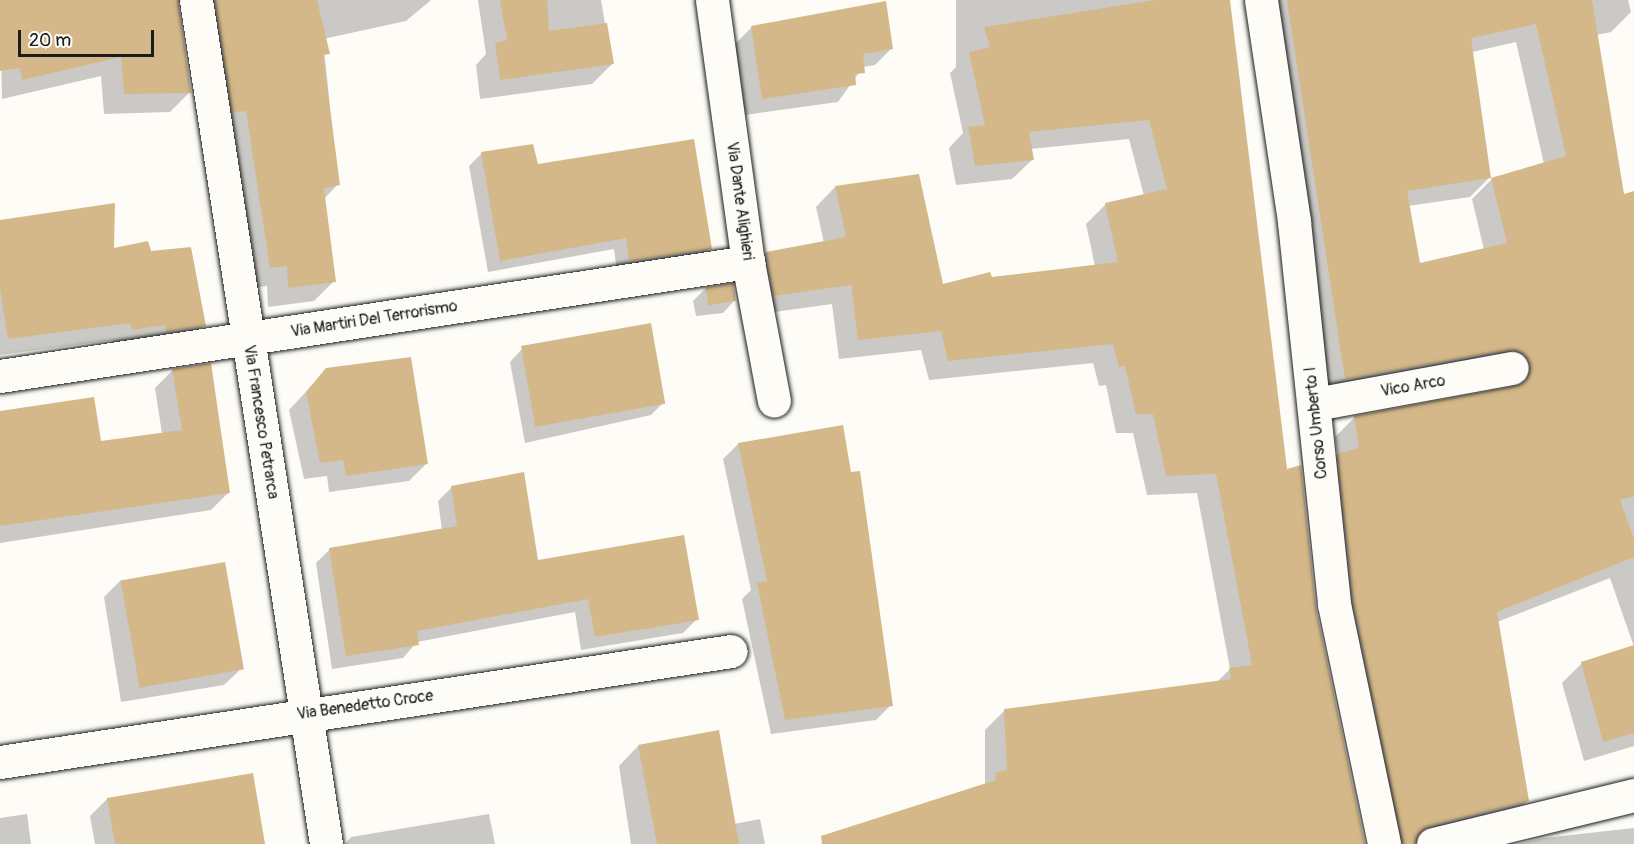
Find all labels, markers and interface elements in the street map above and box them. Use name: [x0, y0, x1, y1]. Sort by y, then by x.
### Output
scale bar: [21, 18, 158, 56]
text: 20 m: [29, 29, 71, 52]
street label: Via Dante Alighieri: [722, 141, 758, 261]
street label: Via Martiri Del Terrorismo: [289, 296, 459, 342]
street label: Via Francesco Petrarca: [239, 344, 283, 500]
street label: Corso Umberto I: [1301, 366, 1331, 480]
street label: Vico Arco: [1379, 371, 1447, 401]
street label: Via Benedetto Croce: [296, 686, 434, 724]

